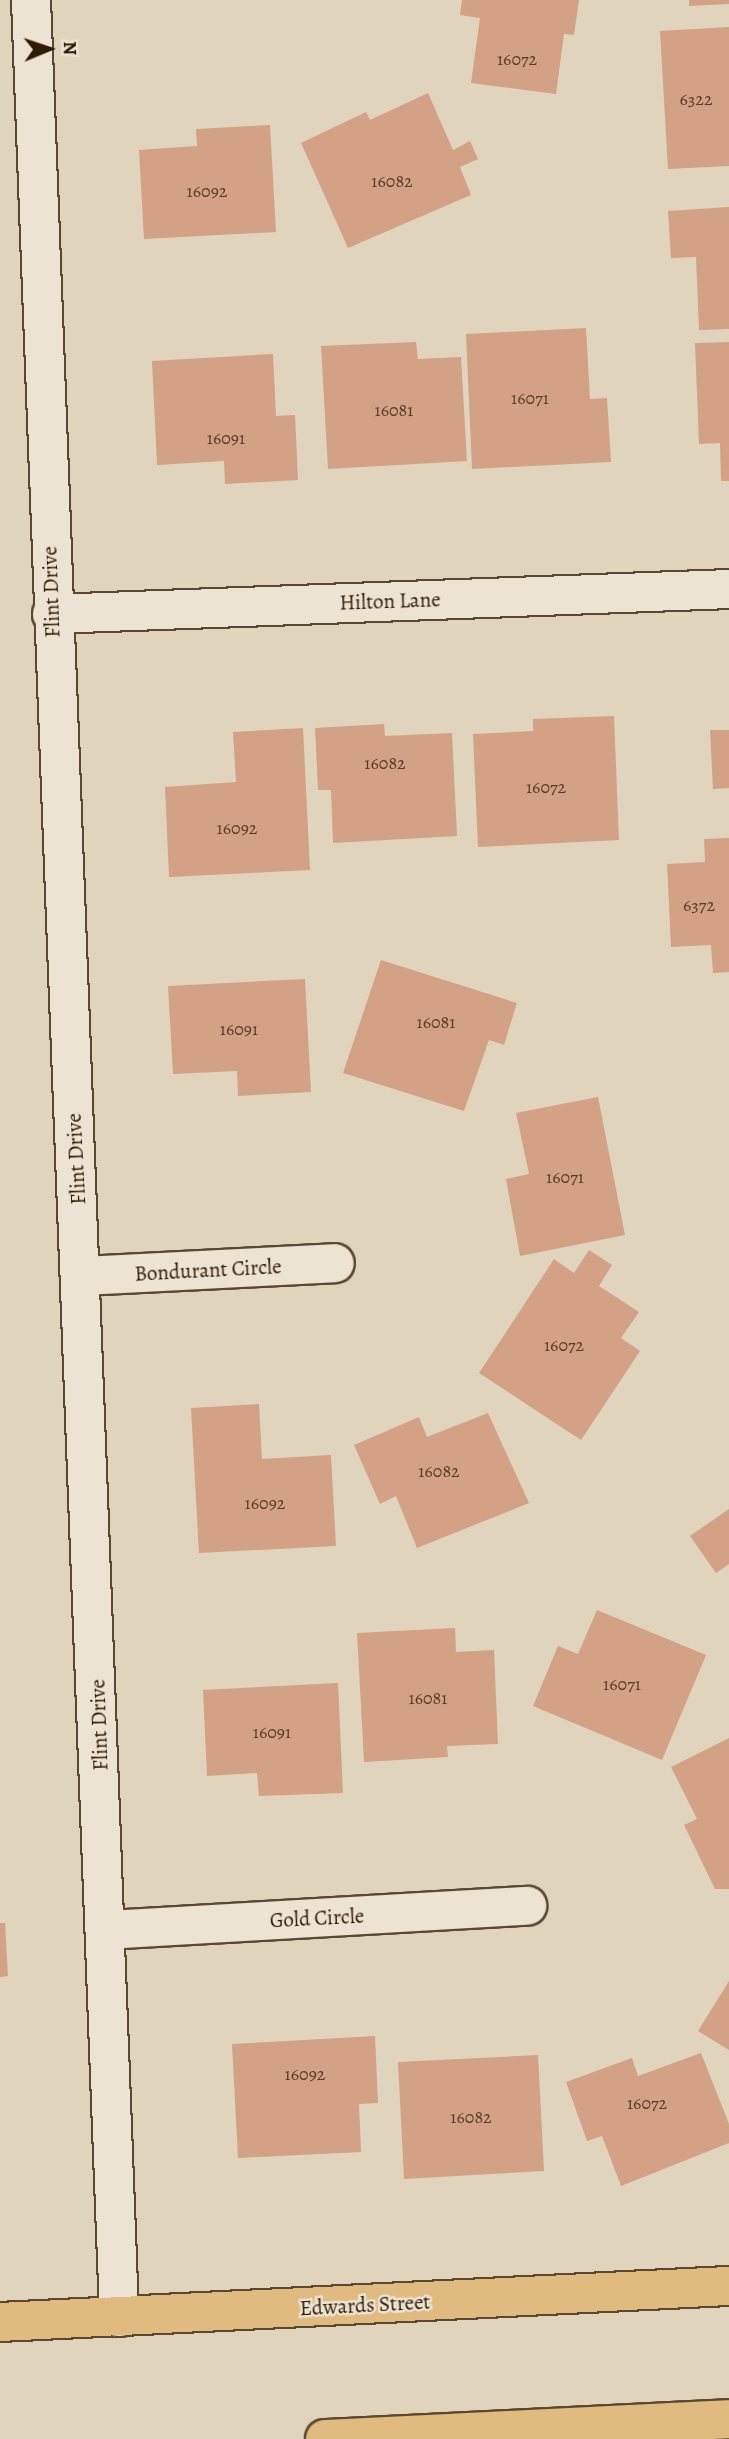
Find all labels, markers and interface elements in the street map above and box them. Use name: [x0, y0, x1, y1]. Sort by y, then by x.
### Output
north arrow: [14, 14, 84, 84]
text: N: [57, 41, 83, 56]
house number: 16072: [497, 48, 537, 70]
house number: 6322: [680, 88, 712, 110]
house number: 16082: [371, 170, 413, 192]
house number: 16092: [187, 180, 227, 202]
house number: 16071: [511, 387, 549, 409]
house number: 16081: [375, 399, 413, 421]
house number: 16091: [207, 427, 245, 449]
street label: Flint Drive: [37, 546, 65, 638]
street label: Hilton Lane: [339, 587, 441, 615]
house number: 16082: [364, 752, 406, 774]
house number: 16072: [526, 776, 566, 798]
house number: 16092: [217, 817, 257, 839]
house number: 6372: [683, 894, 715, 916]
house number: 16081: [417, 1011, 455, 1033]
house number: 16091: [220, 1018, 258, 1040]
street label: Flint Drive: [61, 1113, 91, 1205]
house number: 16071: [546, 1166, 584, 1188]
street label: Bondurant Circle: [134, 1254, 282, 1286]
house number: 16072: [544, 1334, 584, 1356]
house number: 16082: [418, 1460, 460, 1482]
house number: 16092: [245, 1492, 285, 1514]
house number: 16071: [603, 1673, 641, 1695]
street label: Flint Drive: [85, 1679, 113, 1771]
house number: 16081: [409, 1687, 447, 1709]
house number: 16091: [253, 1721, 291, 1743]
street label: Gold Circle: [269, 1903, 365, 1933]
house number: 16092: [285, 2063, 325, 2085]
house number: 16072: [627, 2092, 667, 2114]
house number: 16082: [450, 2106, 492, 2128]
street label: Edwards Street: [299, 2289, 431, 2321]

